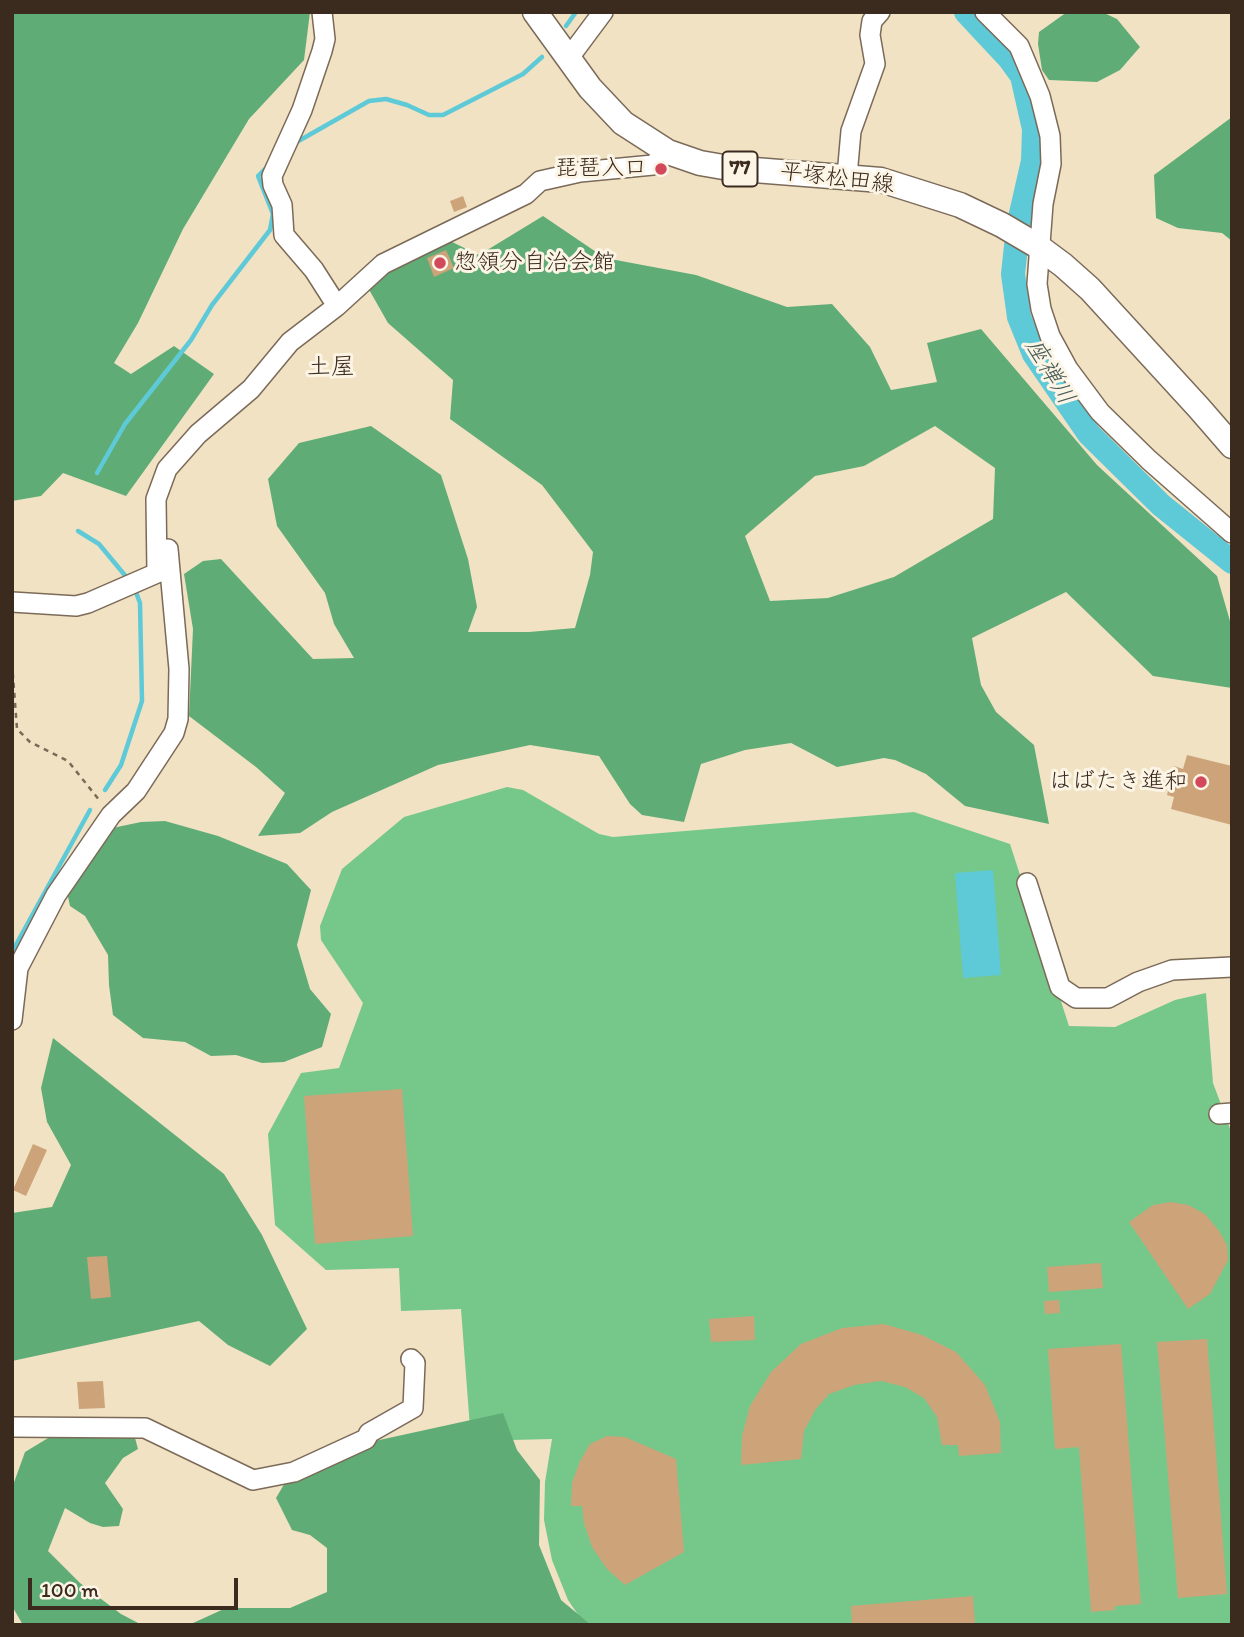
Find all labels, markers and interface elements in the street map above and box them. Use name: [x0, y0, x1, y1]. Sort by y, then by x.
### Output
road number: 77: [722, 152, 758, 186]
place label: 琵琶入口: [555, 155, 647, 183]
street label: 平塚松田線: [778, 158, 896, 200]
marker: 琵琶入口: [653, 161, 669, 177]
place label: 惣領分自治会館: [454, 249, 615, 277]
marker: 惣領分自治会館: [432, 255, 448, 271]
water label: 座禅川: [1018, 334, 1080, 410]
district label: 土屋: [307, 354, 355, 382]
place label: はばたき進和: [1049, 768, 1187, 796]
marker: はばたき進和: [1193, 774, 1209, 790]
scale bar: [32, 1564, 242, 1608]
text: 100 m: [41, 1577, 99, 1602]

